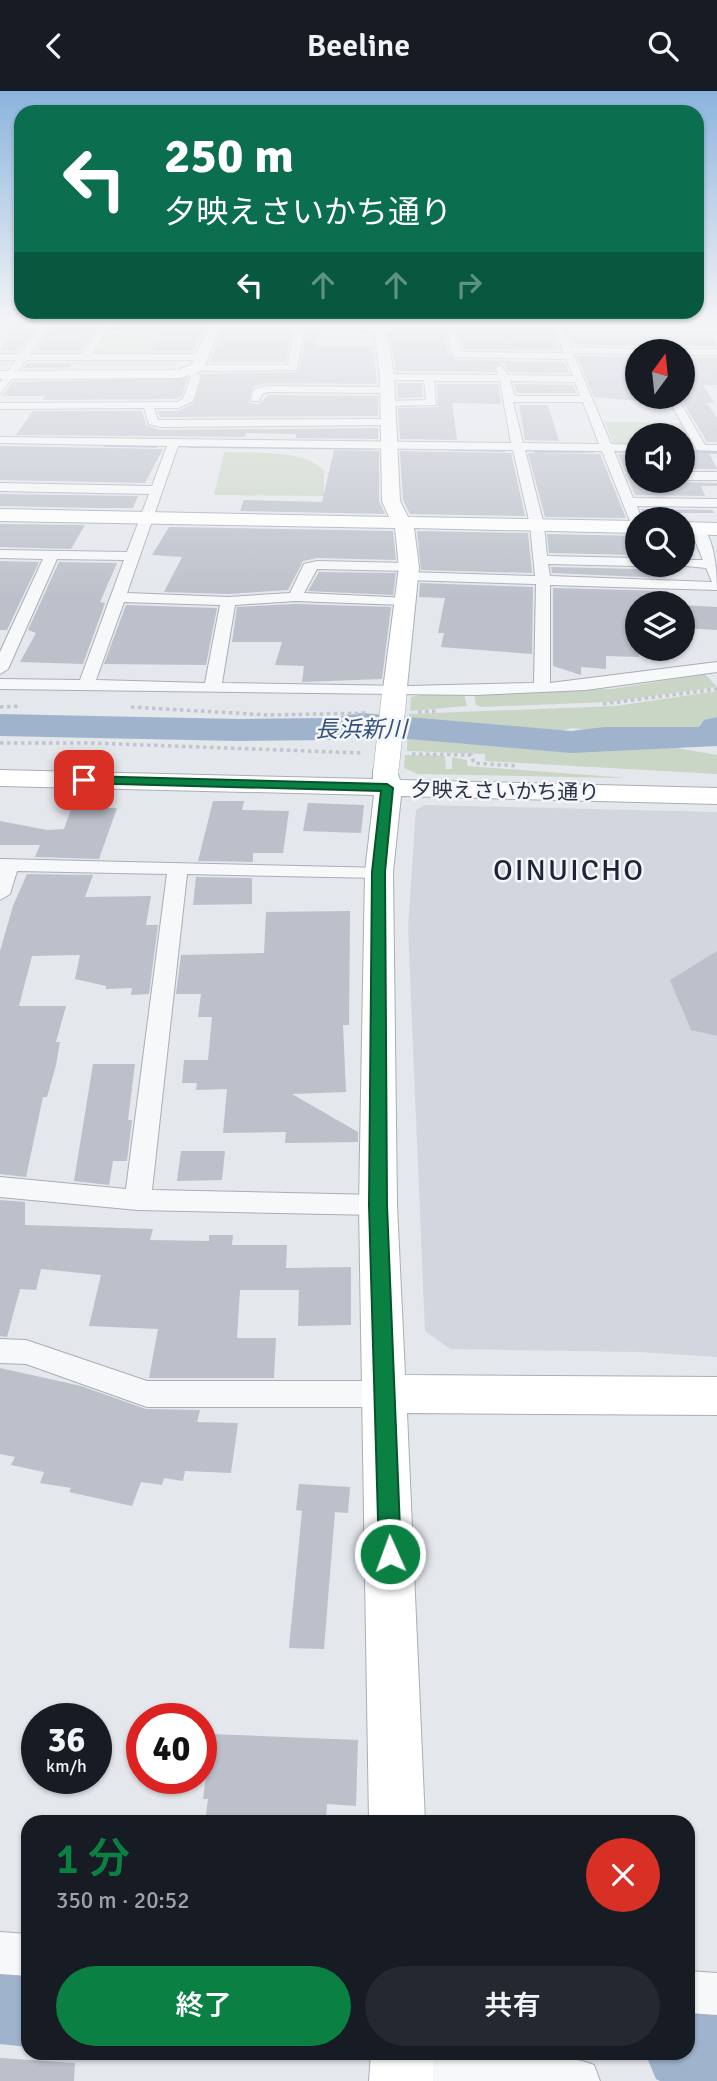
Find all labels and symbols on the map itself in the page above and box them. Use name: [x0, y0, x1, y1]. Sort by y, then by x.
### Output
north arrow: [625, 339, 695, 409]
water label: 長浜新川: [315, 715, 410, 744]
pin: [54, 750, 114, 810]
street label: 夕映えさいかち通り: [410, 776, 600, 806]
district label: OINUICHO: [493, 852, 645, 889]
position arrow: [353, 1517, 427, 1591]
speed limit sign: 40: [126, 1703, 217, 1794]

